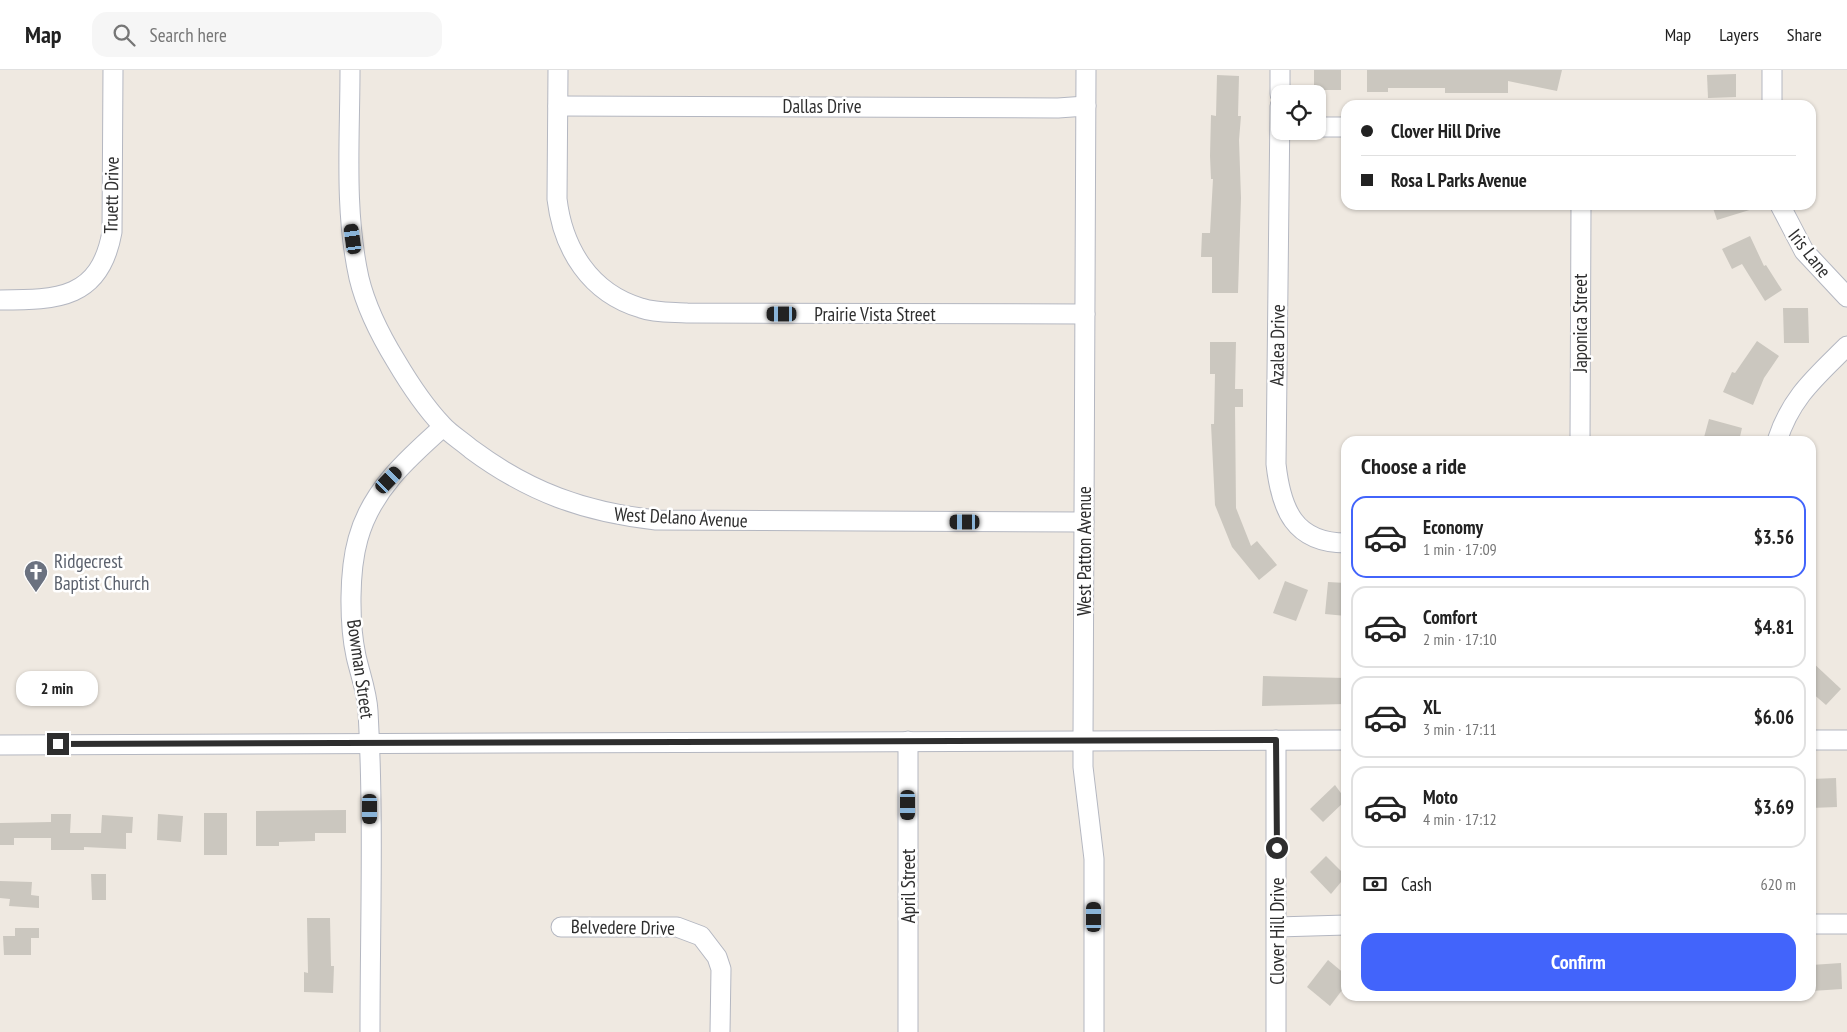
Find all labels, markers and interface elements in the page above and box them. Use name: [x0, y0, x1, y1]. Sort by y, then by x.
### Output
search box: [92, 12, 442, 57]
text: Map: [25, 19, 62, 50]
icon: search: [110, 21, 138, 49]
text: Search here: [150, 23, 227, 47]
text: Map: [1665, 23, 1691, 46]
text: Layers: [1719, 23, 1759, 46]
text: Share: [1787, 23, 1822, 46]
map controls: [1271, 85, 1326, 140]
button: locate: [1271, 85, 1326, 140]
street label: Dallas Drive: [782, 94, 862, 118]
text: Clover Hill Drive: [1391, 119, 1501, 143]
street label: Truett Drive: [98, 156, 124, 234]
text: Rosa L Parks Avenue: [1391, 168, 1527, 192]
car: [343, 223, 362, 255]
street label: Iris Lane: [1783, 224, 1837, 282]
street label: Japonica Street: [1568, 273, 1592, 373]
street label: Prairie Vista Street: [814, 302, 936, 326]
street label: Azalea Drive: [1264, 304, 1290, 386]
car: [767, 307, 797, 322]
text: Choose a ride: [1361, 452, 1466, 480]
car: [373, 464, 404, 496]
street label: West Patton Avenue: [1072, 486, 1096, 616]
street label: West Delano Avenue: [614, 502, 748, 532]
car: [950, 515, 980, 530]
icon: car: [1363, 515, 1408, 560]
text: Economy: [1423, 515, 1483, 539]
text: $3.56: [1754, 525, 1794, 549]
text: 1 min · 17:09: [1423, 539, 1497, 559]
place label: Ridgecrest Baptist Church: [54, 549, 149, 595]
church icon: Ridgecrest Baptist Church: [23, 559, 49, 593]
icon: car: [1363, 605, 1408, 650]
text: Comfort: [1423, 605, 1477, 629]
text: $4.81: [1754, 615, 1794, 639]
street label: Bowman Street: [342, 618, 380, 721]
text: 2 min · 17:10: [1423, 629, 1497, 649]
callout: 2 min: [17, 672, 99, 706]
text: 2 min: [41, 678, 73, 698]
icon: car: [1363, 695, 1408, 740]
text: XL: [1423, 695, 1441, 719]
text: $6.06: [1754, 705, 1794, 729]
text: 3 min · 17:11: [1423, 719, 1497, 739]
route end: [47, 733, 69, 755]
icon: car: [1363, 785, 1408, 830]
text: Moto: [1423, 785, 1458, 809]
car: [900, 790, 915, 820]
car: [362, 794, 377, 824]
text: $3.69: [1754, 795, 1794, 819]
text: 4 min · 17:12: [1423, 809, 1497, 829]
route start: [1266, 837, 1288, 859]
street label: April Street: [896, 848, 920, 923]
icon: cash: [1361, 870, 1389, 898]
text: Cash: [1401, 872, 1432, 896]
text: 620 m: [1761, 874, 1796, 894]
street label: Clover Hill Drive: [1265, 877, 1289, 985]
car: [1086, 902, 1101, 932]
street label: Belvedere Drive: [571, 914, 675, 940]
button: Confirm: [1361, 933, 1796, 991]

